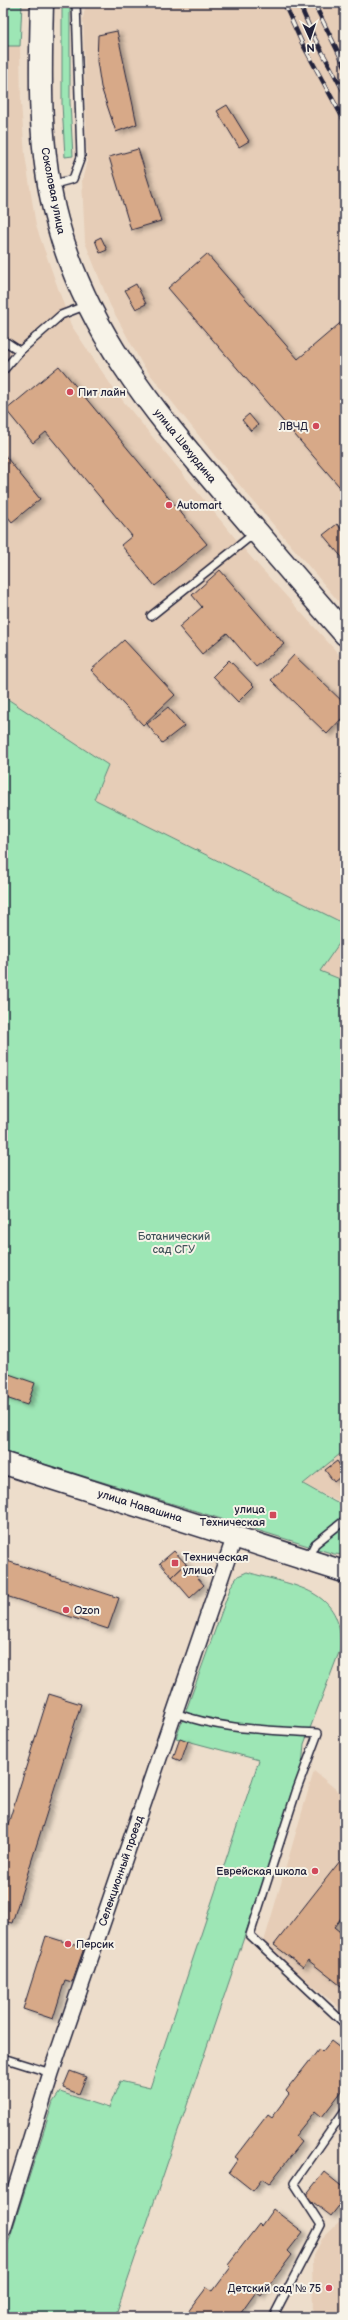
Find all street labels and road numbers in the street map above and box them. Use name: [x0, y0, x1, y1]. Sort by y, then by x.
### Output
street label: Соколовая улица: [38, 146, 68, 236]
street label: улица Шехурдина: [151, 406, 219, 486]
street label: улица Навашина: [96, 1487, 184, 1525]
street label: Селекционный проезд: [96, 1814, 146, 1928]

